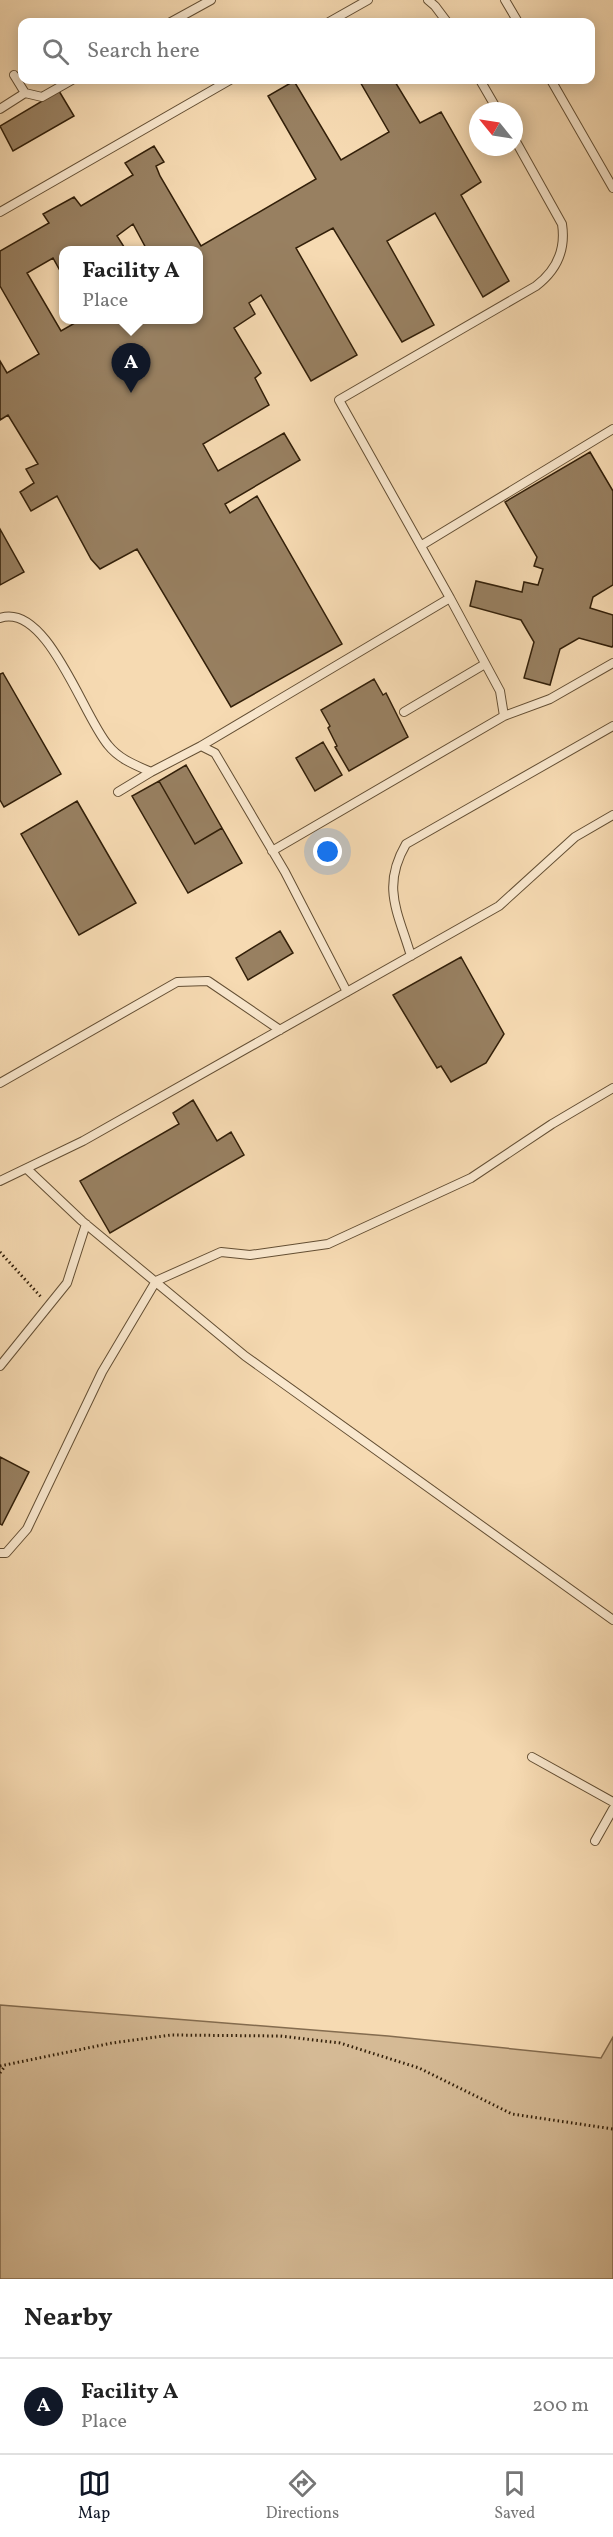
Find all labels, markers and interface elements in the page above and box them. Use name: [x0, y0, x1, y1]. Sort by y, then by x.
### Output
search box: [18, 18, 595, 84]
icon: search: [39, 35, 72, 68]
text: Search here: [87, 36, 200, 67]
north arrow: [469, 102, 523, 156]
popup: [59, 246, 203, 324]
text: Facility A: [82, 256, 180, 287]
text: Place: [82, 287, 128, 315]
pin: A: [112, 344, 150, 393]
your location: [313, 837, 342, 866]
text: Nearby: [24, 2300, 113, 2336]
text: Facility A: [81, 2377, 178, 2408]
text: A: [36, 2392, 51, 2420]
text: 200 m: [532, 2392, 589, 2420]
text: Place: [81, 2408, 127, 2436]
tab: Map: [78, 2467, 111, 2525]
tab: Directions: [266, 2467, 339, 2525]
tab: Saved: [494, 2467, 535, 2525]

